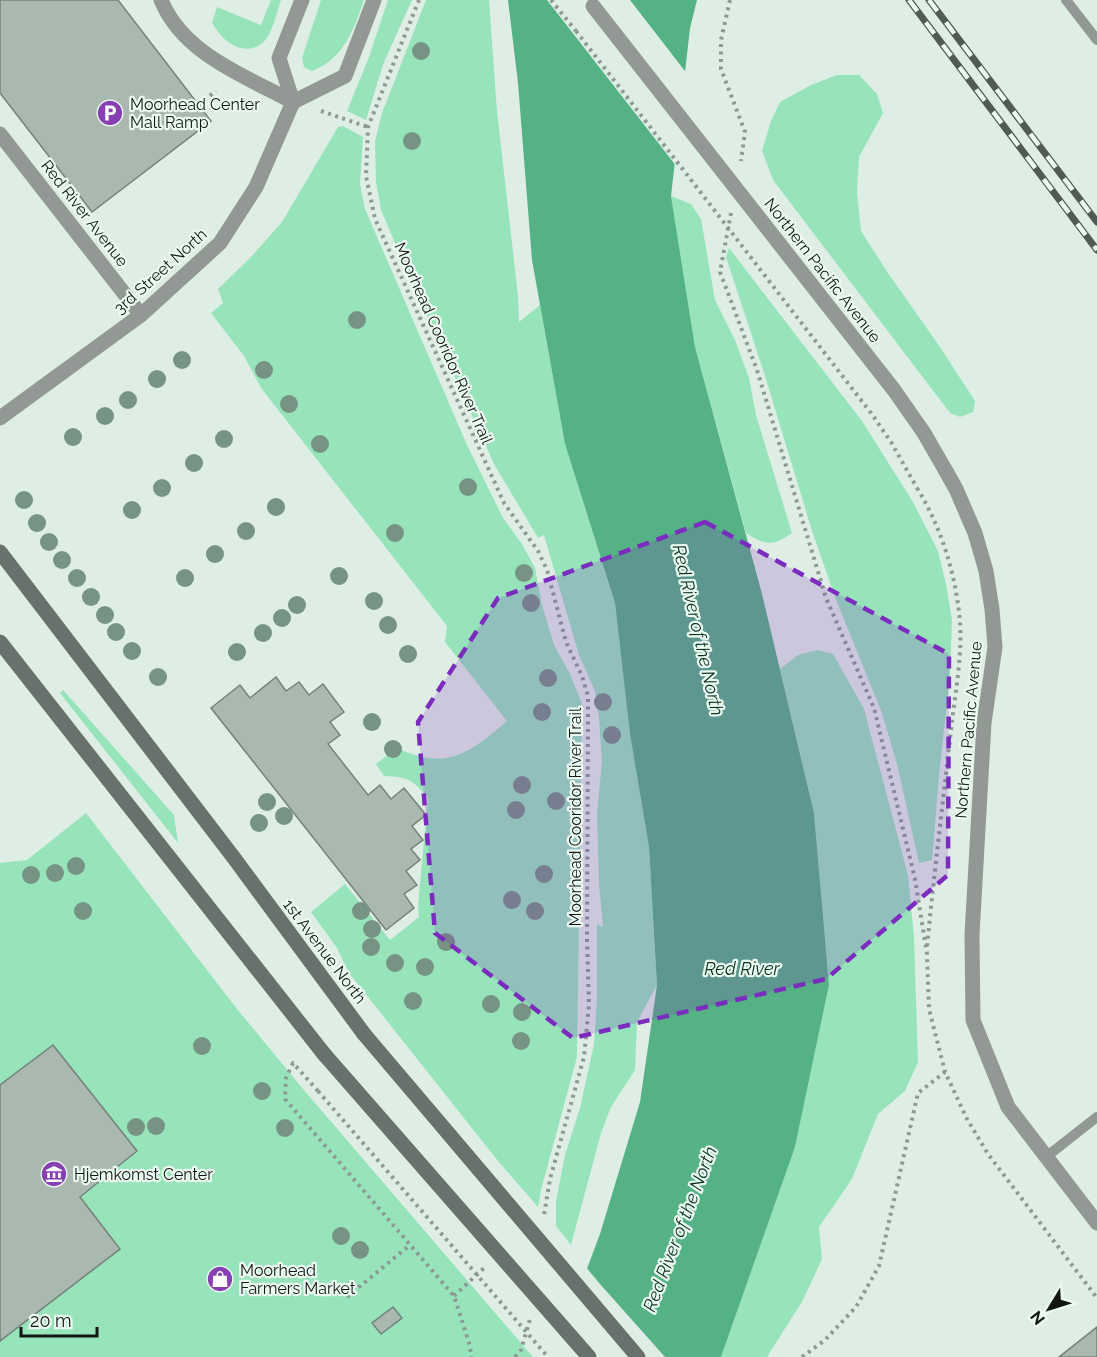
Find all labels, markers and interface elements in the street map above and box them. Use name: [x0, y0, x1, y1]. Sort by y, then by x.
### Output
place label: Moorhead Center Mall Ramp: [130, 95, 260, 132]
parking icon: Moorhead Center Mall Ramp: [95, 98, 125, 128]
street label: Red River Avenue: [37, 156, 132, 270]
street label: Northern Pacific Avenue: [760, 194, 885, 346]
street label: 3rd Street North: [110, 225, 211, 318]
street label: Moorhead Cooridor River Trail: [390, 239, 497, 448]
water label: Red River of the North: [669, 542, 728, 718]
street label: Northern Pacific Avenue: [951, 641, 986, 819]
street label: Moorhead Cooridor River Trail: [566, 707, 585, 926]
street label: 1st Avenue North: [279, 895, 370, 1007]
water label: Red River: [704, 958, 781, 979]
water label: Red River of the North: [638, 1143, 721, 1314]
museum icon: Hjemkomst Center: [39, 1159, 69, 1189]
place label: Hjemkomst Center: [74, 1165, 213, 1184]
place label: Moorhead Farmers Market: [240, 1261, 356, 1298]
shop icon: Moorhead Farmers Market: [205, 1264, 235, 1294]
north arrow: [1019, 1279, 1079, 1339]
scale bar: [21, 1300, 98, 1338]
text: N: [1026, 1307, 1049, 1329]
text: 20 m: [30, 1310, 72, 1331]

